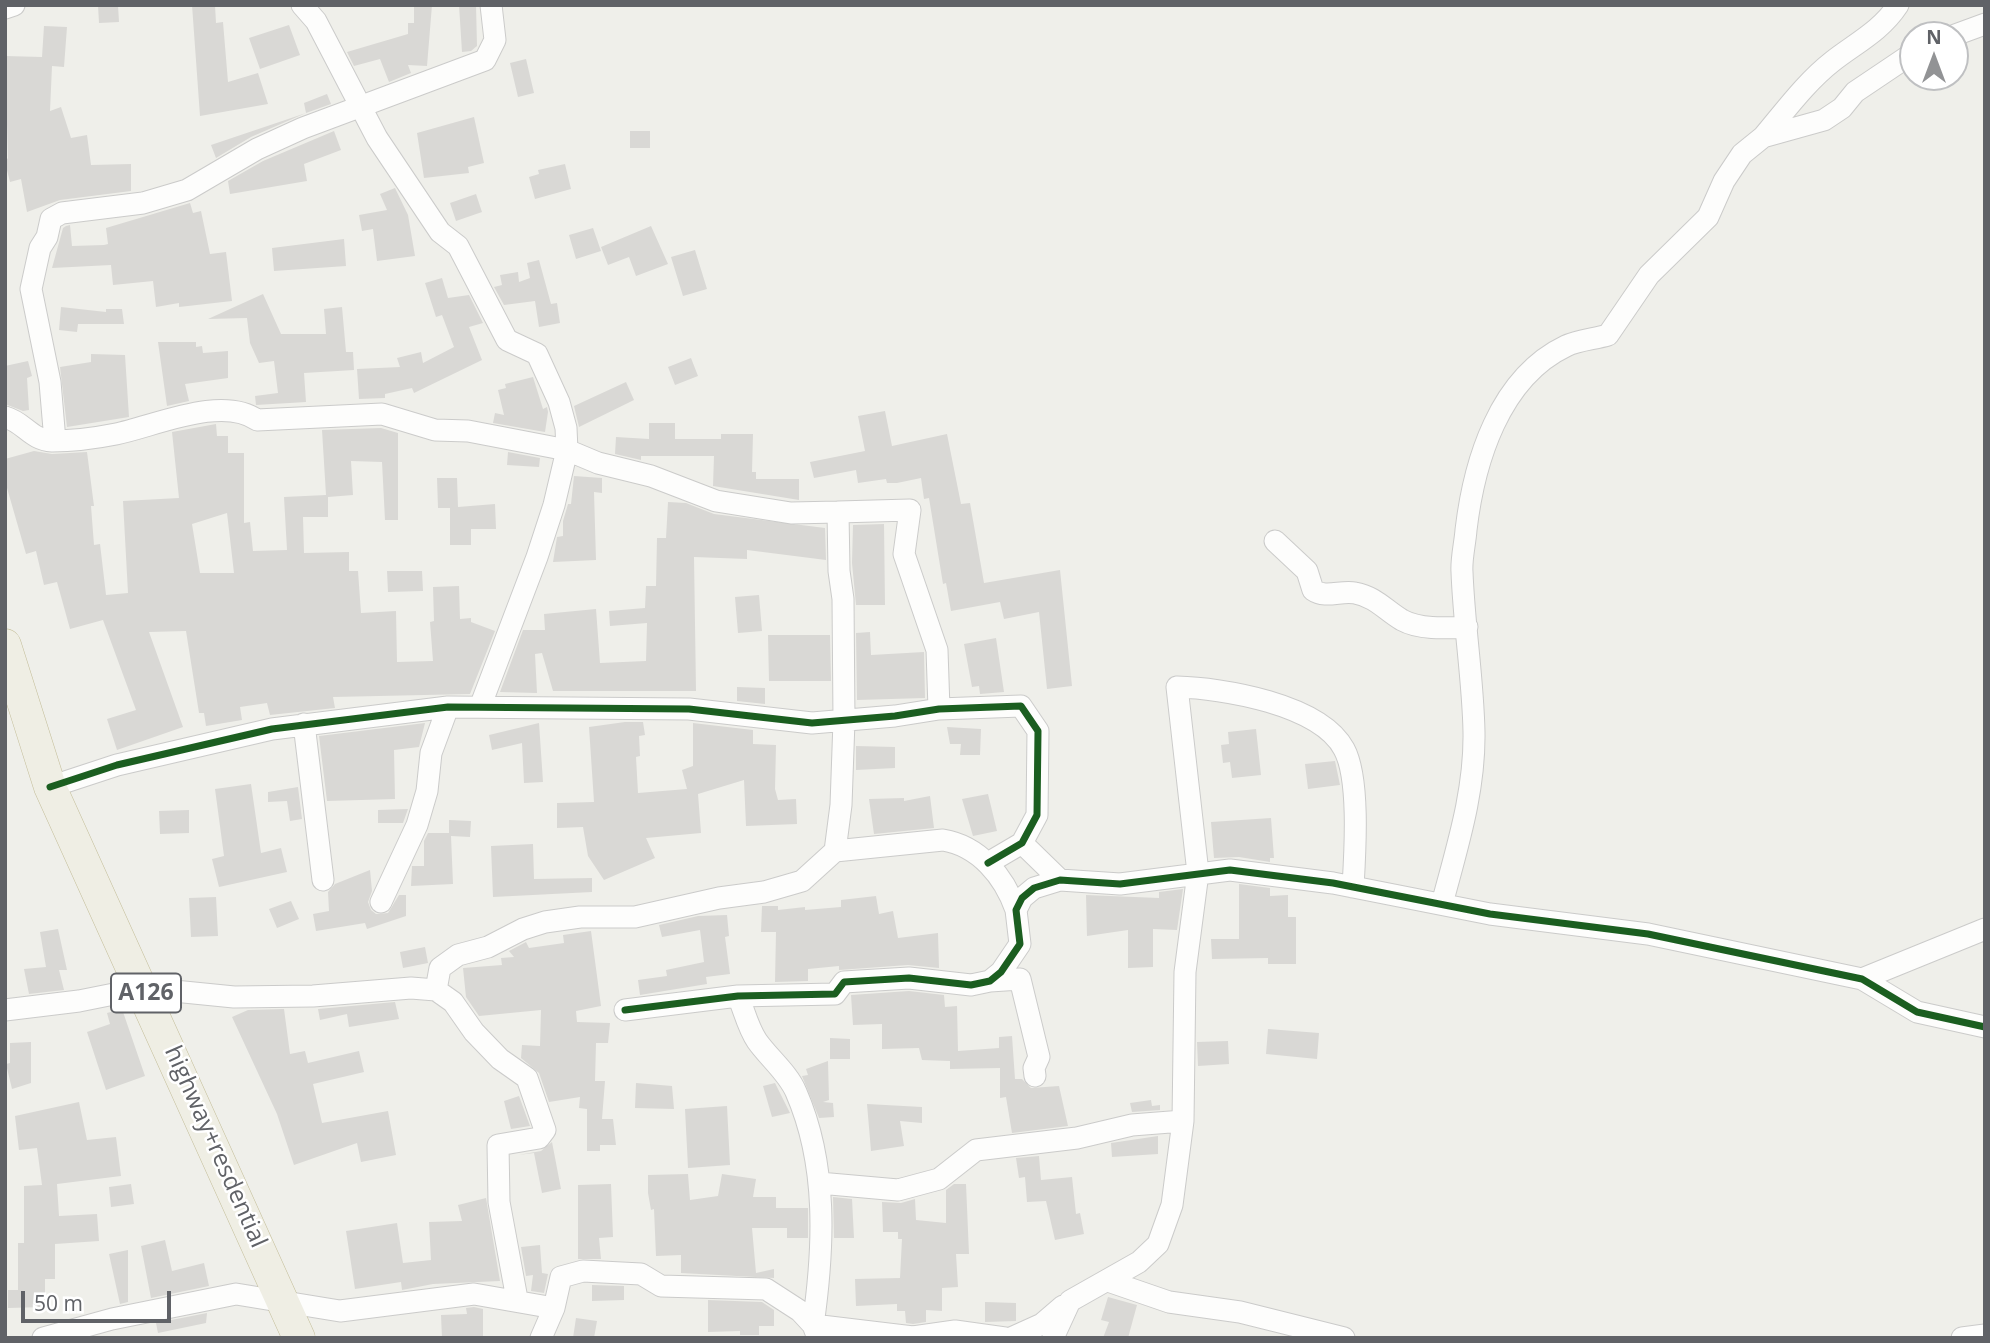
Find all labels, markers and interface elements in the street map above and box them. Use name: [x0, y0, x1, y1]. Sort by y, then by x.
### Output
north arrow: [1899, 21, 1969, 91]
text: N: [1926, 24, 1942, 50]
road number: A126: [111, 974, 181, 1012]
street label: highway+resdential: [158, 1042, 272, 1252]
scale bar: [24, 1276, 175, 1320]
text: 50 m: [34, 1289, 83, 1317]

